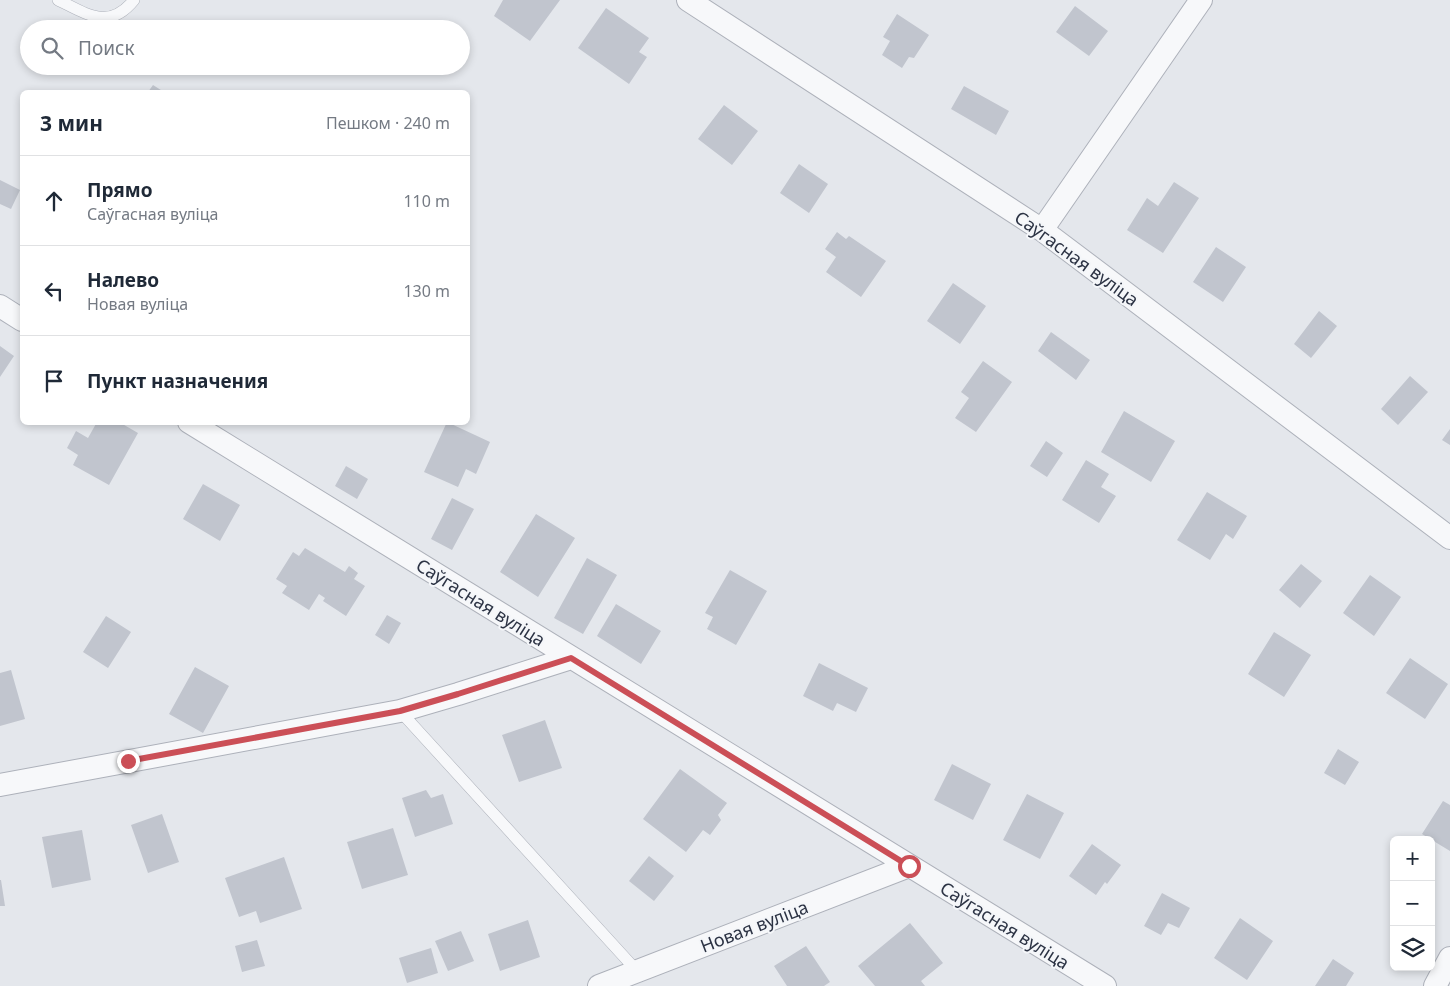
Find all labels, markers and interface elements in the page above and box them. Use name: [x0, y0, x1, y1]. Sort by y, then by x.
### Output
search box: [20, 20, 470, 75]
icon: search: [38, 34, 66, 62]
text: Поиск: [78, 35, 134, 61]
text: 3 мин: [40, 109, 103, 137]
text: Пешком · 240 m: [326, 112, 450, 134]
text: Прямо: [87, 177, 153, 203]
icon: ahead: [40, 187, 68, 215]
text: 110 m: [403, 190, 450, 212]
text: Саўгасная вуліца: [87, 203, 218, 225]
street label: Саўгасная вуліца: [1010, 205, 1144, 311]
text: Налево: [87, 267, 159, 293]
icon: left: [40, 277, 68, 305]
text: 130 m: [403, 280, 450, 302]
text: Новая вуліца: [87, 293, 188, 315]
icon: arrive: [40, 367, 68, 395]
text: Пункт назначения: [87, 368, 268, 394]
street label: Саўгасная вуліца: [412, 553, 550, 651]
route end: [117, 750, 140, 773]
map controls: [1390, 836, 1435, 971]
button: +: [1390, 836, 1435, 881]
route start: [898, 855, 921, 878]
street label: Саўгасная вуліца: [936, 876, 1074, 974]
button: −: [1390, 881, 1435, 926]
street label: Новая вуліца: [697, 894, 811, 958]
button: layers: [1390, 926, 1435, 971]

